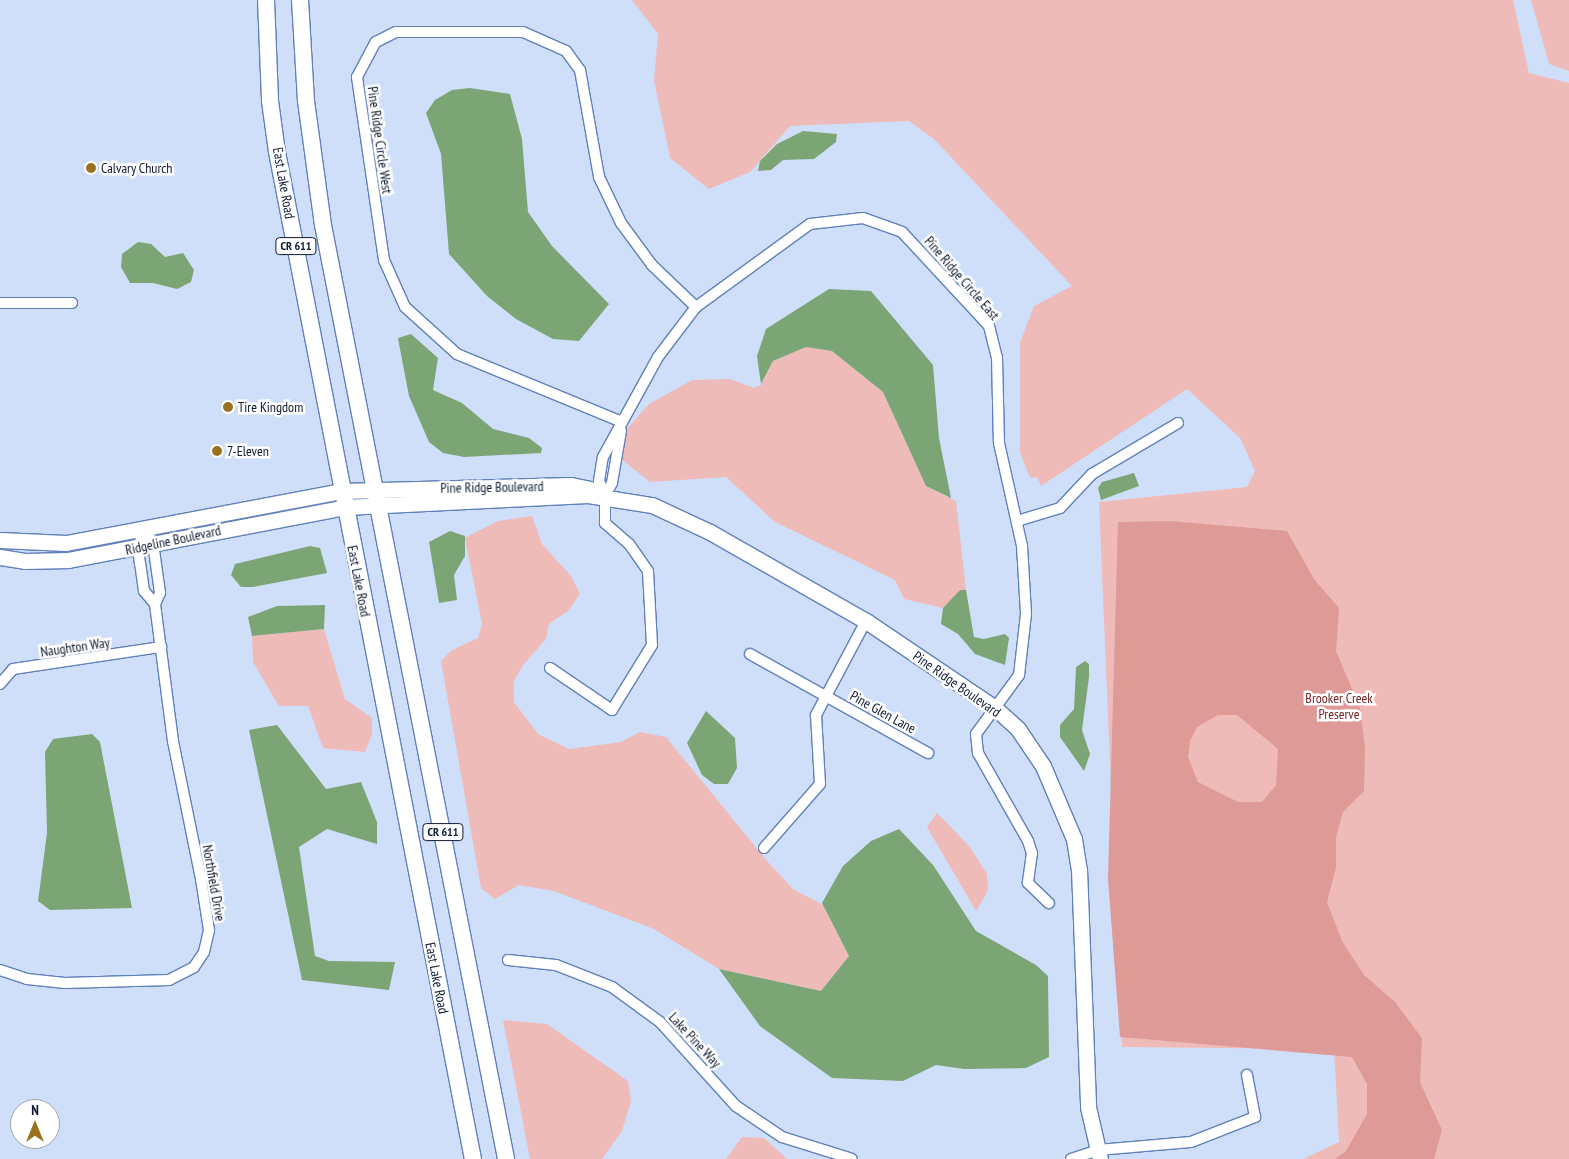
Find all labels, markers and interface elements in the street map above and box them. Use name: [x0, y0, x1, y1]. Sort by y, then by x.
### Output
street label: Pine Ridge Circle West: [364, 85, 396, 195]
street label: East Lake Road: [269, 146, 299, 220]
place label: Calvary Church: [101, 160, 173, 176]
marker: Calvary Church: [85, 162, 97, 174]
street label: Pine Ridge Circle East: [921, 233, 1003, 323]
road number: CR 611: [275, 237, 317, 256]
place label: Tire Kingdom: [238, 399, 303, 415]
marker: Tire Kingdom: [222, 401, 234, 413]
place label: 7-Eleven: [227, 443, 269, 459]
marker: 7-Eleven: [211, 445, 223, 457]
street label: Pine Ridge Boulevard: [440, 478, 544, 496]
street label: Ridgeline Boulevard: [124, 522, 222, 558]
street label: East Lake Road: [344, 544, 374, 618]
street label: Naughton Way: [39, 634, 111, 660]
street label: Pine Ridge Boulevard: [910, 647, 1004, 721]
street label: Pine Glen Lane: [847, 687, 919, 737]
park label: Brooker Creek Preserve: [1305, 690, 1373, 722]
road number: CR 611: [422, 822, 464, 842]
street label: Northfield Drive: [199, 843, 229, 923]
street label: East Lake Road: [422, 941, 452, 1015]
street label: Lake Pine Way: [665, 1009, 725, 1071]
north arrow: [10, 1099, 60, 1149]
text: N: [31, 1101, 39, 1119]

